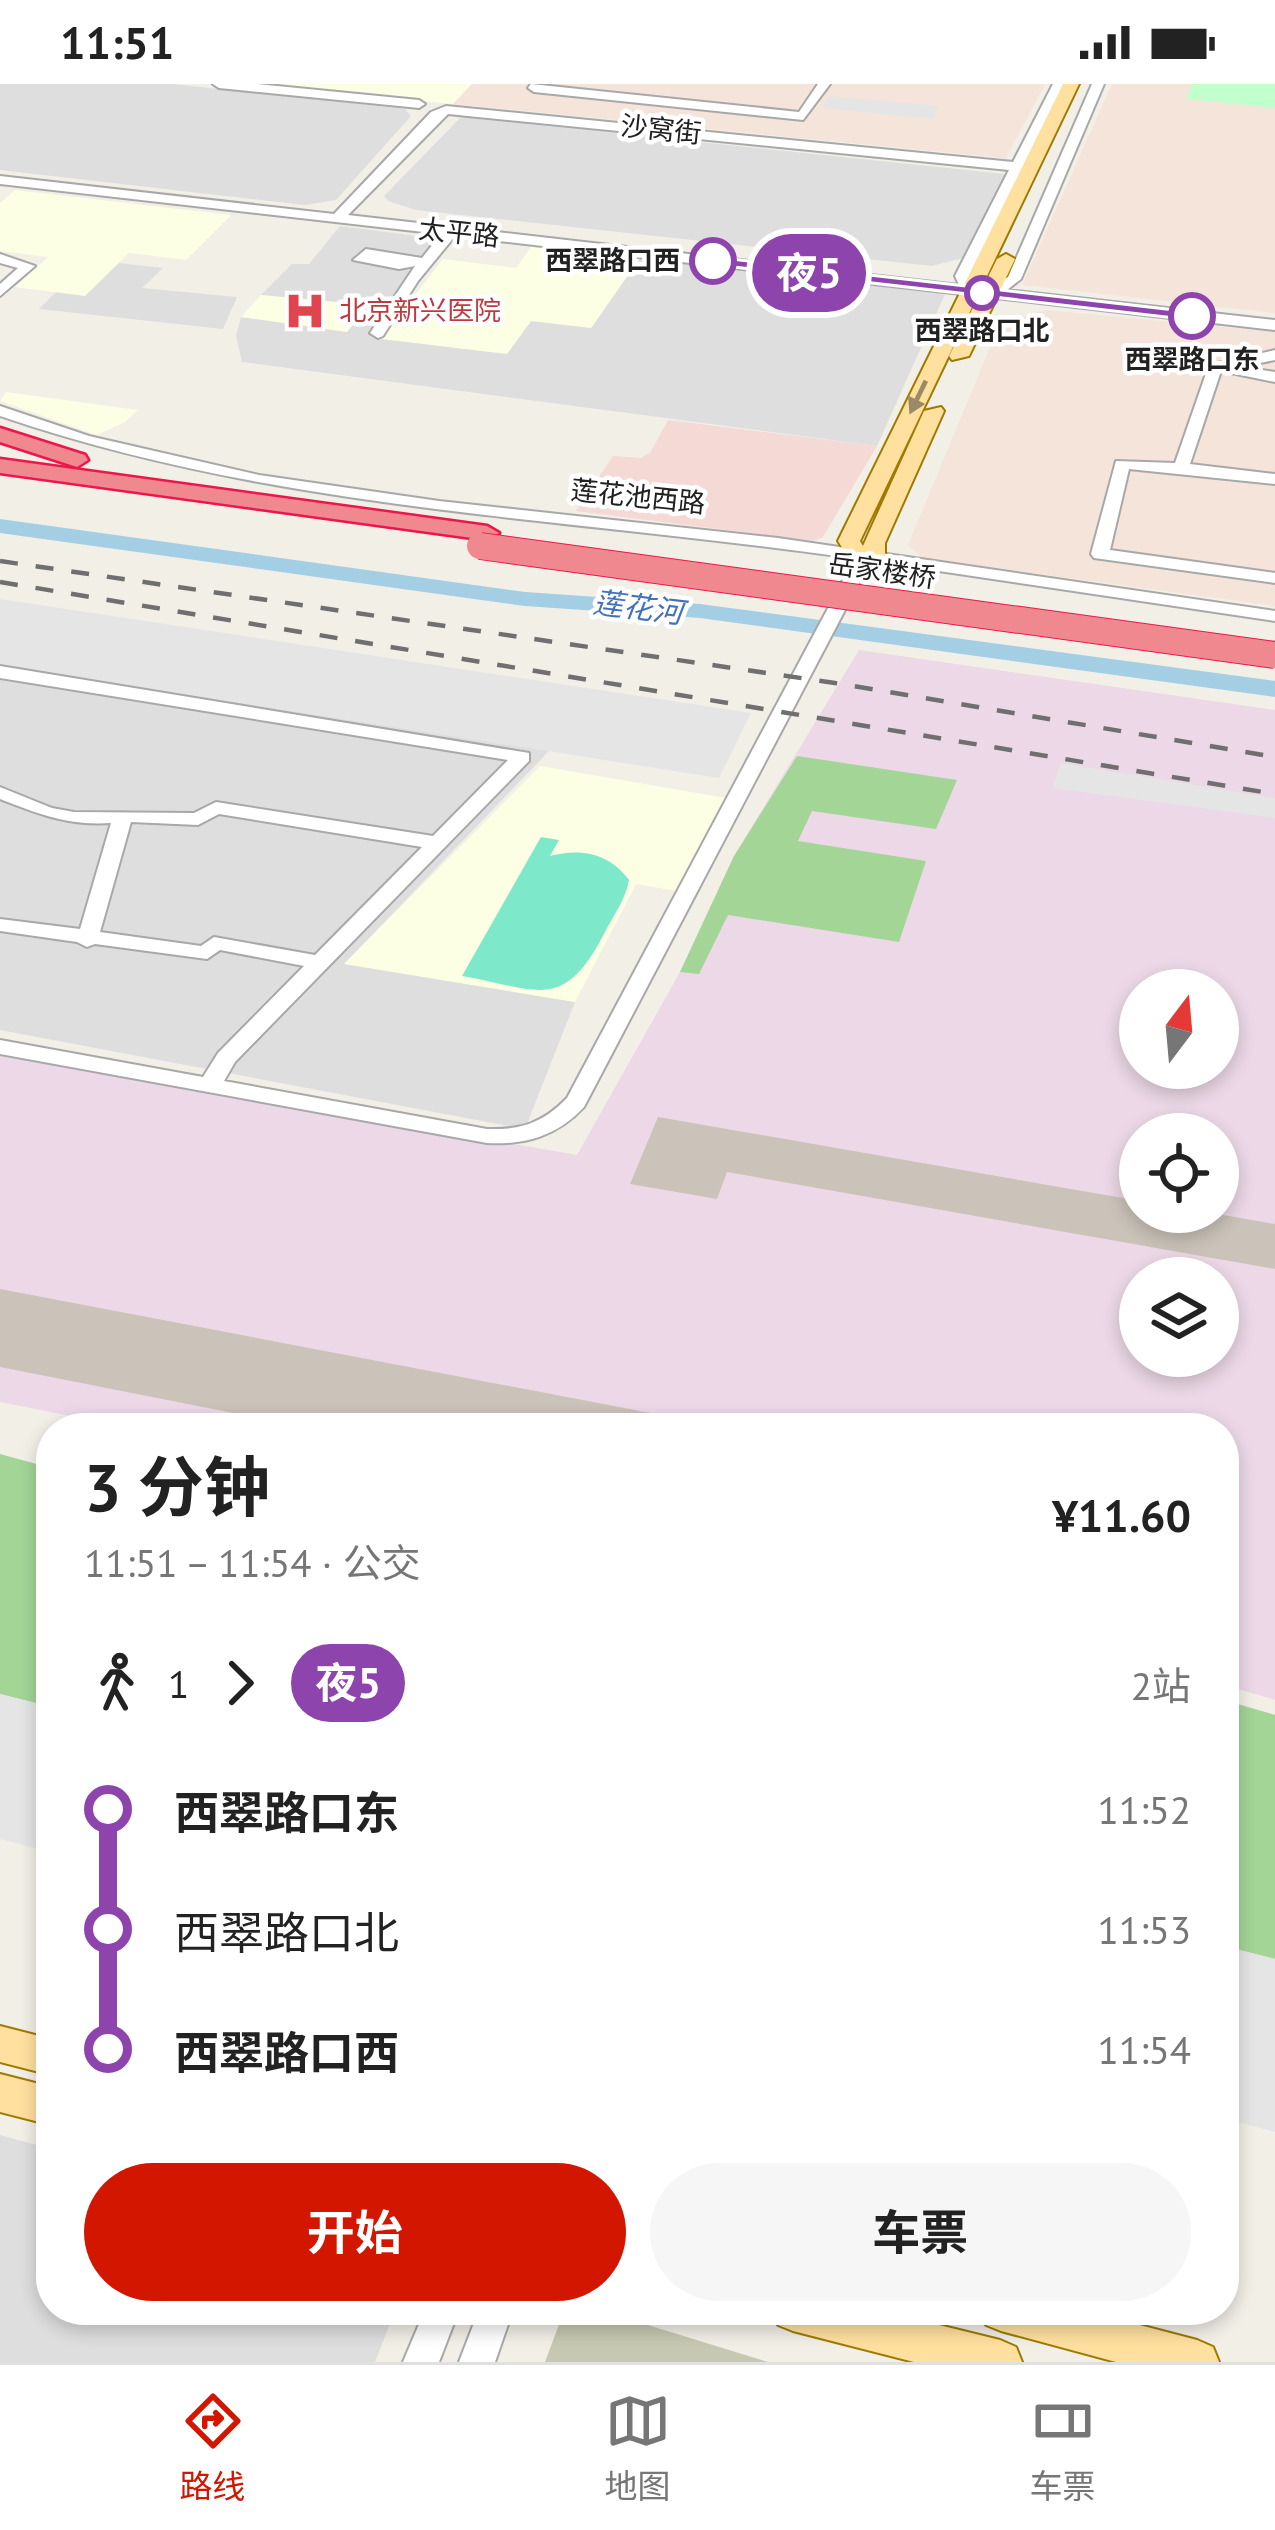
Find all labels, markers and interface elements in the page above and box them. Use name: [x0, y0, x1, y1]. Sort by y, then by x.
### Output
text: 11:51: [60, 13, 174, 71]
street label: 沙窝街: [619, 108, 703, 150]
street label: 太平路: [417, 211, 501, 253]
line badge: 夜5: [755, 234, 863, 312]
marker: 西翠路口西: [691, 239, 735, 283]
place label: 西翠路口西: [545, 243, 680, 277]
text: 夜5: [776, 245, 842, 300]
marker: 西翠路口北: [966, 277, 998, 309]
hospital icon: 北京新兴医院: [282, 288, 328, 334]
place label: 北京新兴医院: [339, 293, 501, 327]
marker: 西翠路口东: [1170, 294, 1214, 338]
place label: 西翠路口北: [915, 313, 1050, 347]
place label: 西翠路口东: [1125, 342, 1260, 376]
one-way arrow: [908, 380, 928, 415]
street label: 莲花池西路: [569, 472, 707, 520]
street label: 岳家楼桥: [826, 546, 938, 594]
water label: 莲花河: [591, 582, 690, 632]
north arrow: [1119, 969, 1239, 1089]
map controls: [1119, 969, 1239, 1377]
button: locate: [1119, 1113, 1239, 1233]
button: layers: [1119, 1257, 1239, 1377]
text: 3 分钟: [84, 1444, 270, 1529]
text: ¥11.60: [1052, 1486, 1191, 1544]
text: 11:51 – 11:54 · 公交: [84, 1537, 421, 1588]
icon: walk: [84, 1650, 150, 1716]
icon: forward: [207, 1650, 273, 1716]
text: 夜5: [315, 1655, 381, 1710]
text: 1: [168, 1658, 189, 1709]
text: 2站: [1131, 1660, 1191, 1711]
text: 西翠路口东: [174, 1783, 399, 1841]
text: 11:52: [1097, 1784, 1191, 1835]
text: 西翠路口北: [174, 1903, 399, 1961]
text: 11:53: [1097, 1904, 1191, 1955]
text: 西翠路口西: [174, 2023, 399, 2081]
text: 11:54: [1097, 2024, 1191, 2075]
button: 开始: [84, 2163, 626, 2301]
button: 车票: [650, 2163, 1191, 2301]
tab: 路线: [180, 2388, 246, 2508]
tab: 地图: [605, 2388, 671, 2508]
tab: 车票: [1030, 2388, 1096, 2508]

